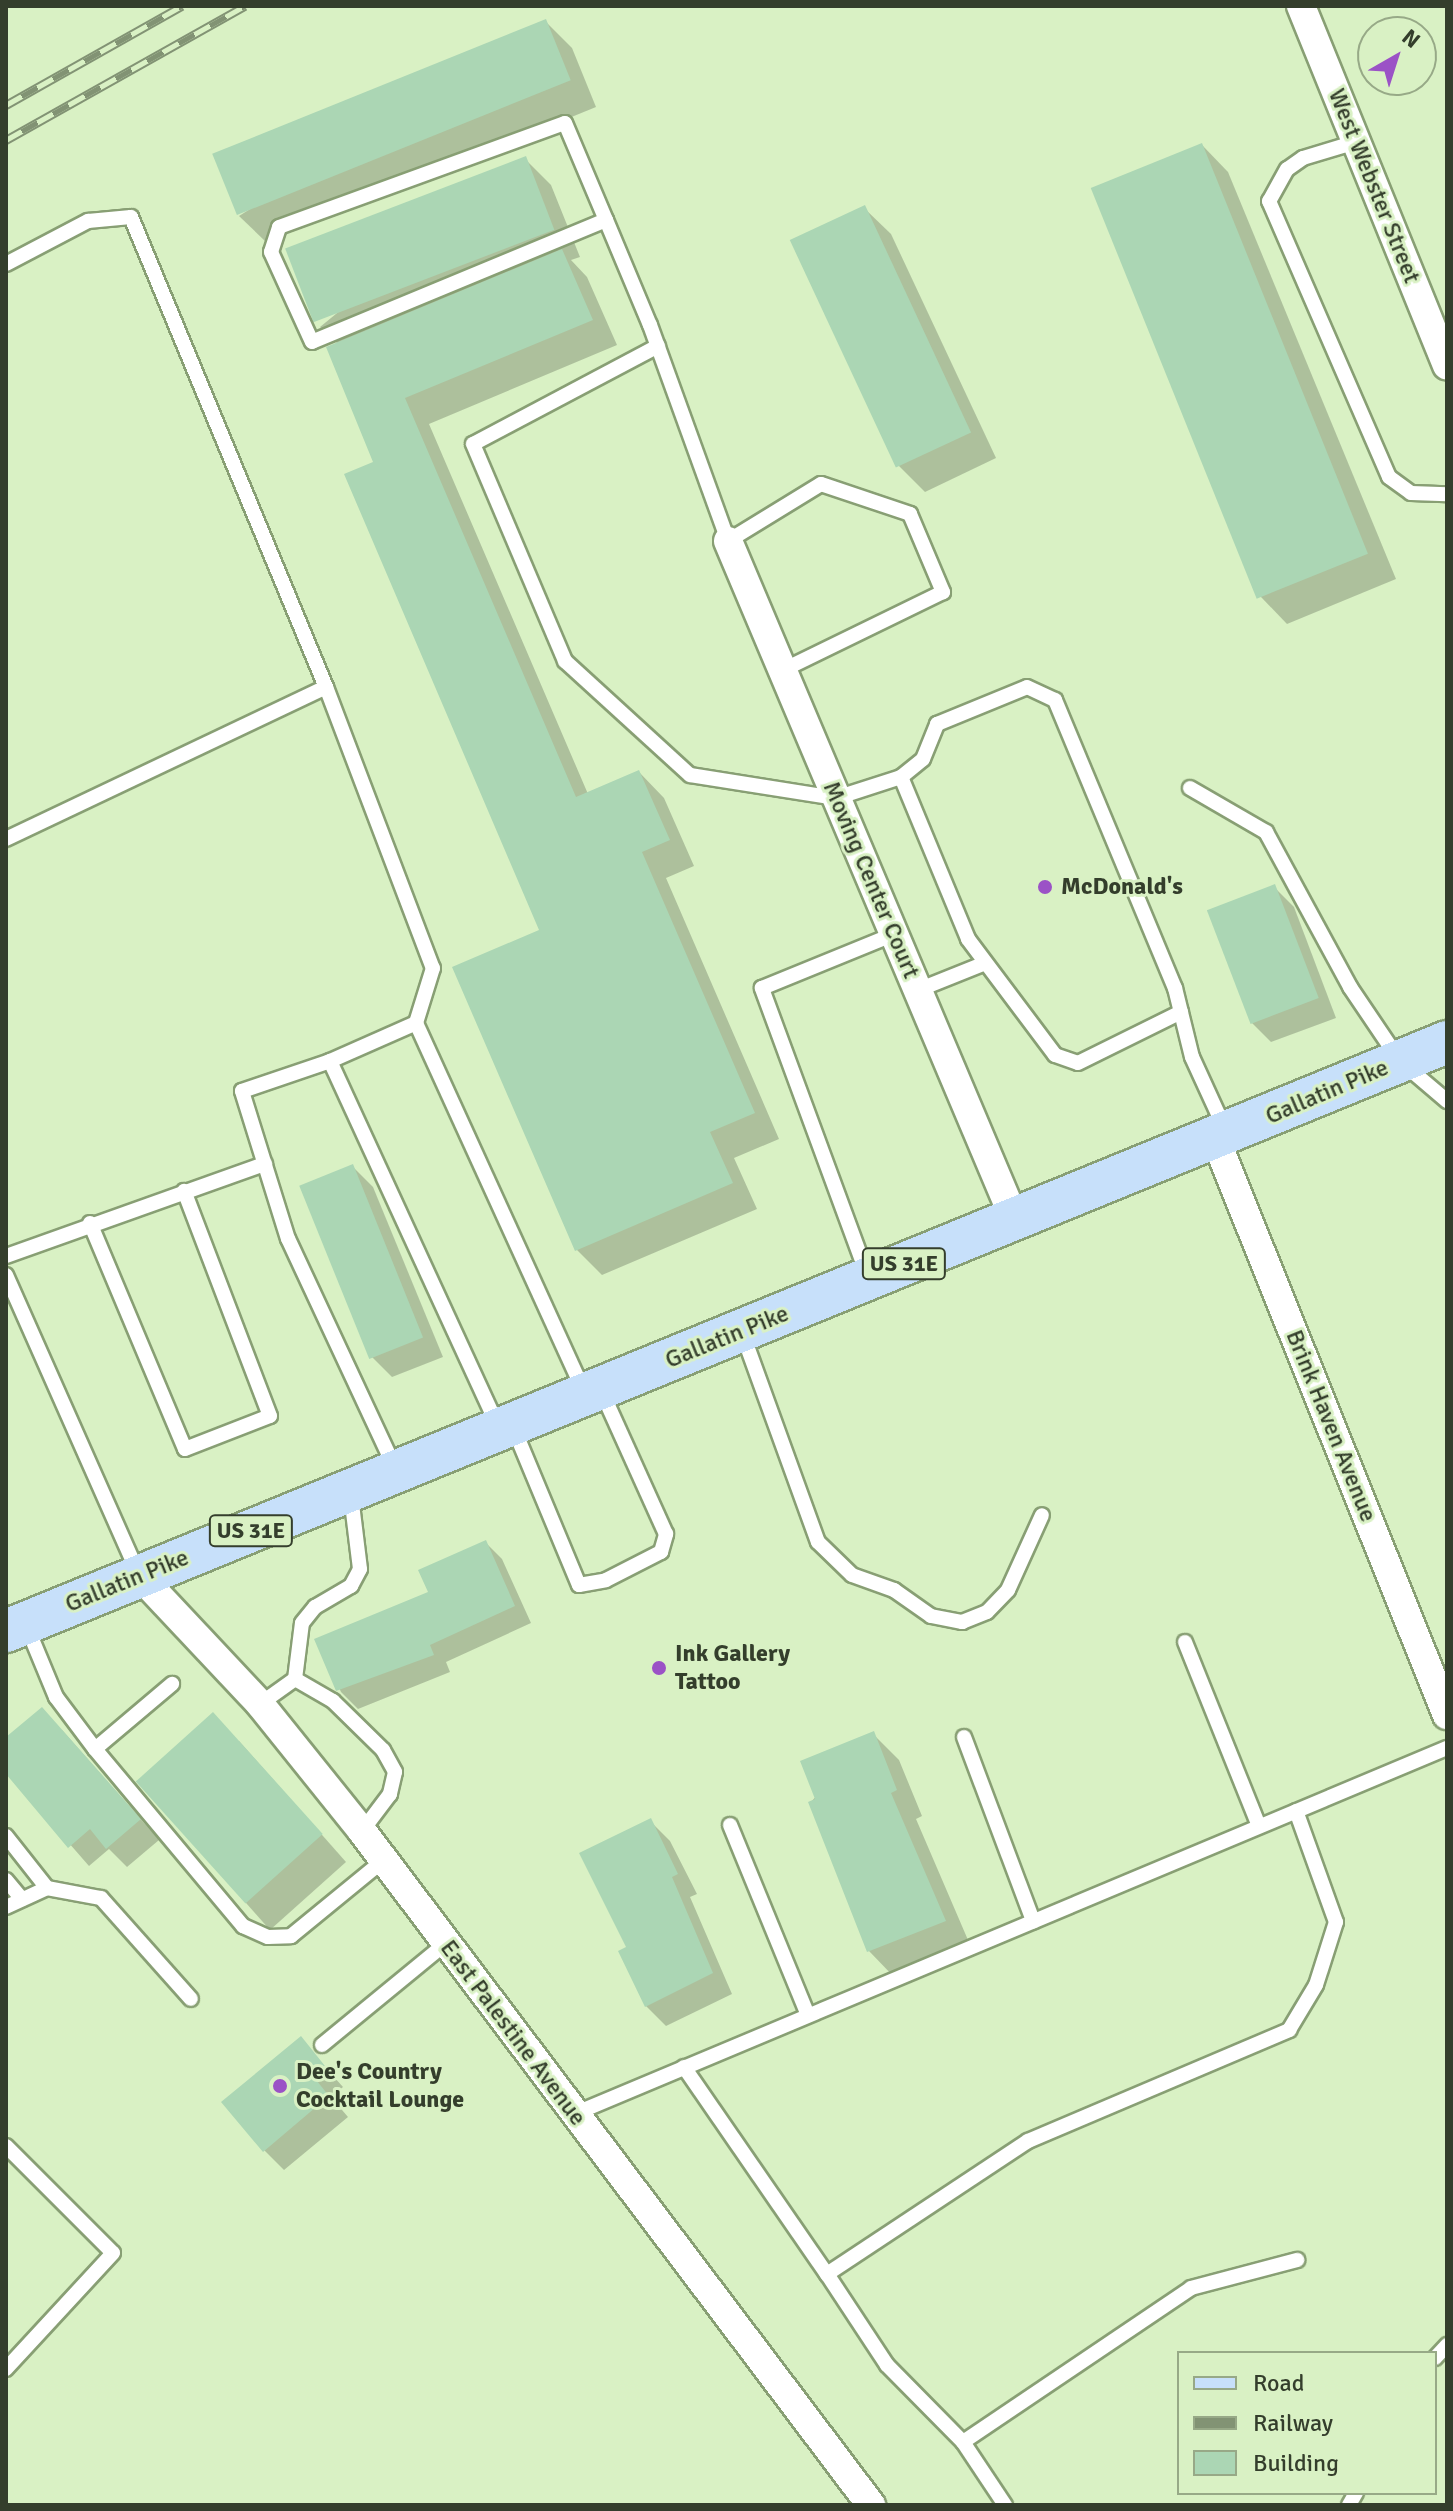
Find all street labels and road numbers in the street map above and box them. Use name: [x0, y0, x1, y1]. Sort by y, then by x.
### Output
street label: West Webster Street: [1322, 85, 1426, 287]
street label: Moving Center Court: [816, 777, 926, 983]
street label: Gallatin Pike: [1261, 1053, 1393, 1131]
road number: US 31E: [860, 1246, 948, 1282]
street label: Gallatin Pike: [661, 1299, 793, 1375]
street label: Brink Haven Avenue: [1279, 1326, 1383, 1526]
road number: US 31E: [207, 1513, 295, 1549]
street label: Gallatin Pike: [61, 1543, 193, 1619]
street label: East Palestine Avenue: [434, 1935, 592, 2131]

